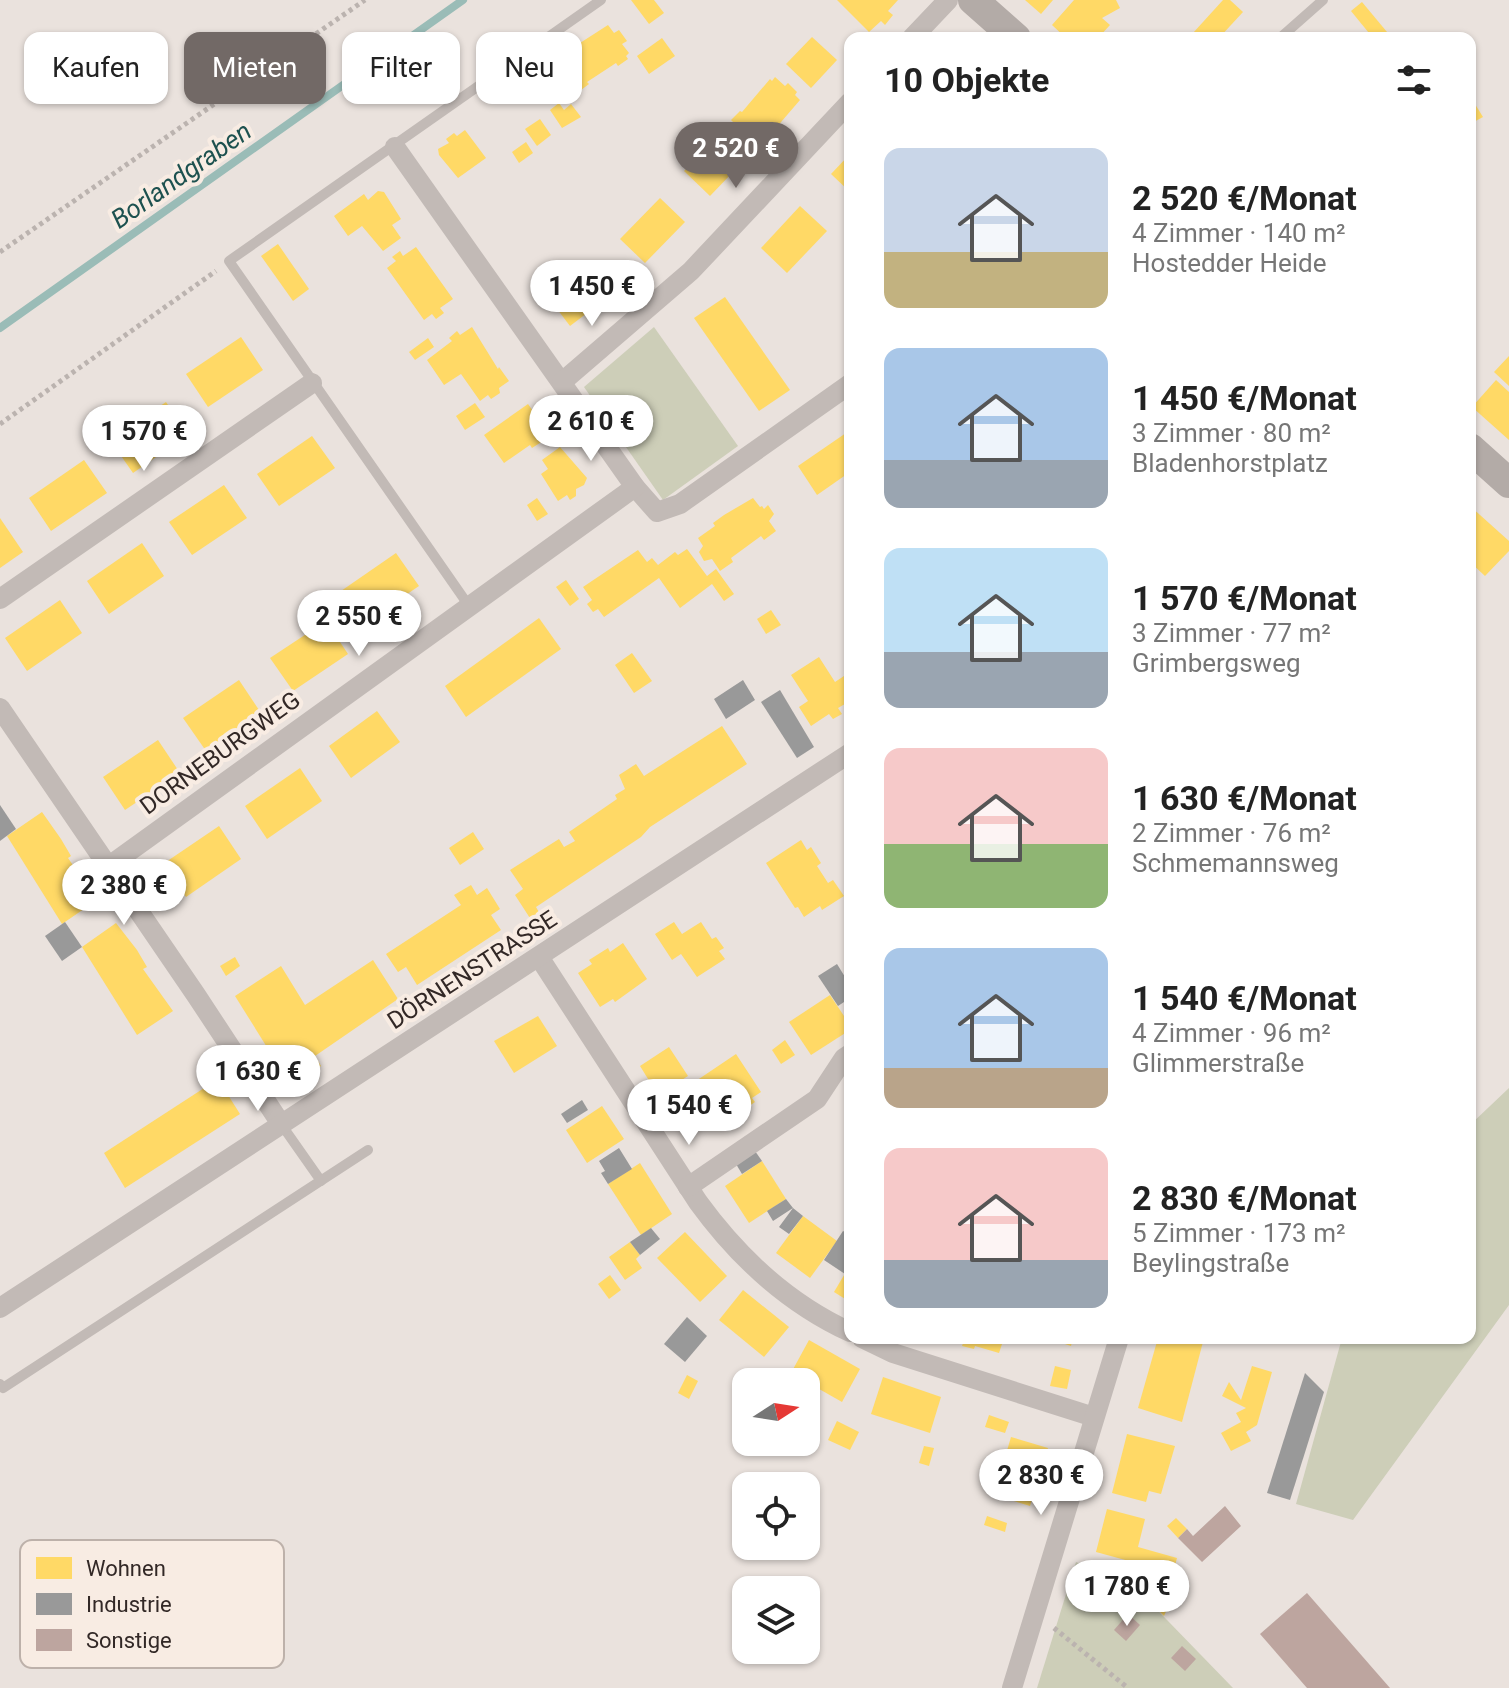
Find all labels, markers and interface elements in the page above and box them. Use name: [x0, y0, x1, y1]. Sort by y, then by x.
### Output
chip: Kaufen: [24, 32, 168, 104]
chip: Mieten: [184, 32, 326, 104]
chip: Filter: [342, 32, 460, 104]
chip: Neu: [476, 32, 582, 104]
icon: filters: [1392, 58, 1436, 102]
text: 10 Objekte: [884, 60, 1049, 100]
water label: Borlandgraben: [105, 116, 257, 234]
pin: 2 520 €: [662, 122, 810, 190]
text: 2 520 €: [692, 133, 780, 163]
text: 2 520 €/Monat: [1132, 178, 1357, 218]
icon: home: [948, 180, 1044, 276]
text: 4 Zimmer · 140 m²: [1132, 218, 1345, 248]
text: Hostedder Heide: [1132, 248, 1327, 278]
pin: 1 450 €: [518, 260, 666, 328]
text: 1 450 €: [548, 271, 636, 301]
text: 1 450 €/Monat: [1132, 378, 1357, 418]
icon: home: [948, 380, 1044, 476]
pin: 2 610 €: [517, 395, 665, 463]
pin: 1 570 €: [70, 405, 218, 473]
text: 2 610 €: [547, 406, 635, 436]
text: 1 570 €: [100, 416, 188, 446]
text: 3 Zimmer · 80 m²: [1132, 418, 1331, 448]
text: Bladenhorstplatz: [1132, 448, 1328, 478]
text: 1 570 €/Monat: [1132, 578, 1357, 618]
icon: home: [948, 580, 1044, 676]
pin: 2 550 €: [285, 590, 433, 658]
text: 2 550 €: [315, 601, 403, 631]
text: 3 Zimmer · 77 m²: [1132, 618, 1331, 648]
text: Grimbergsweg: [1132, 648, 1301, 678]
street label: DORNEBURGWEG: [135, 686, 305, 820]
text: 1 630 €/Monat: [1132, 778, 1357, 818]
icon: home: [948, 780, 1044, 876]
text: 2 Zimmer · 76 m²: [1132, 818, 1331, 848]
text: Schmemannsweg: [1132, 848, 1339, 878]
pin: 2 380 €: [50, 859, 198, 927]
text: 2 380 €: [80, 870, 168, 900]
street label: DÖRNENSTRASSE: [382, 905, 562, 1035]
text: 1 540 €/Monat: [1132, 978, 1357, 1018]
icon: home: [948, 980, 1044, 1076]
text: 4 Zimmer · 96 m²: [1132, 1018, 1331, 1048]
pin: 1 630 €: [184, 1045, 332, 1113]
text: Glimmerstraße: [1132, 1048, 1304, 1078]
text: 1 630 €: [214, 1056, 302, 1086]
pin: 1 540 €: [615, 1079, 763, 1147]
text: 1 540 €: [645, 1090, 733, 1120]
text: 2 830 €/Monat: [1132, 1178, 1357, 1218]
icon: home: [948, 1180, 1044, 1276]
text: 5 Zimmer · 173 m²: [1132, 1218, 1345, 1248]
text: Beylingstraße: [1132, 1248, 1289, 1278]
north arrow: [732, 1368, 820, 1456]
map controls: [732, 1368, 820, 1664]
pin: 2 830 €: [967, 1449, 1115, 1517]
text: 2 830 €: [997, 1460, 1085, 1490]
button: locate: [732, 1472, 820, 1560]
legend: [20, 1540, 284, 1668]
text: Wohnen: [86, 1556, 166, 1581]
pin: 1 780 €: [1053, 1560, 1201, 1628]
text: 1 780 €: [1083, 1571, 1171, 1601]
button: layers: [732, 1576, 820, 1664]
text: Industrie: [86, 1592, 172, 1617]
text: Sonstige: [86, 1628, 172, 1653]

